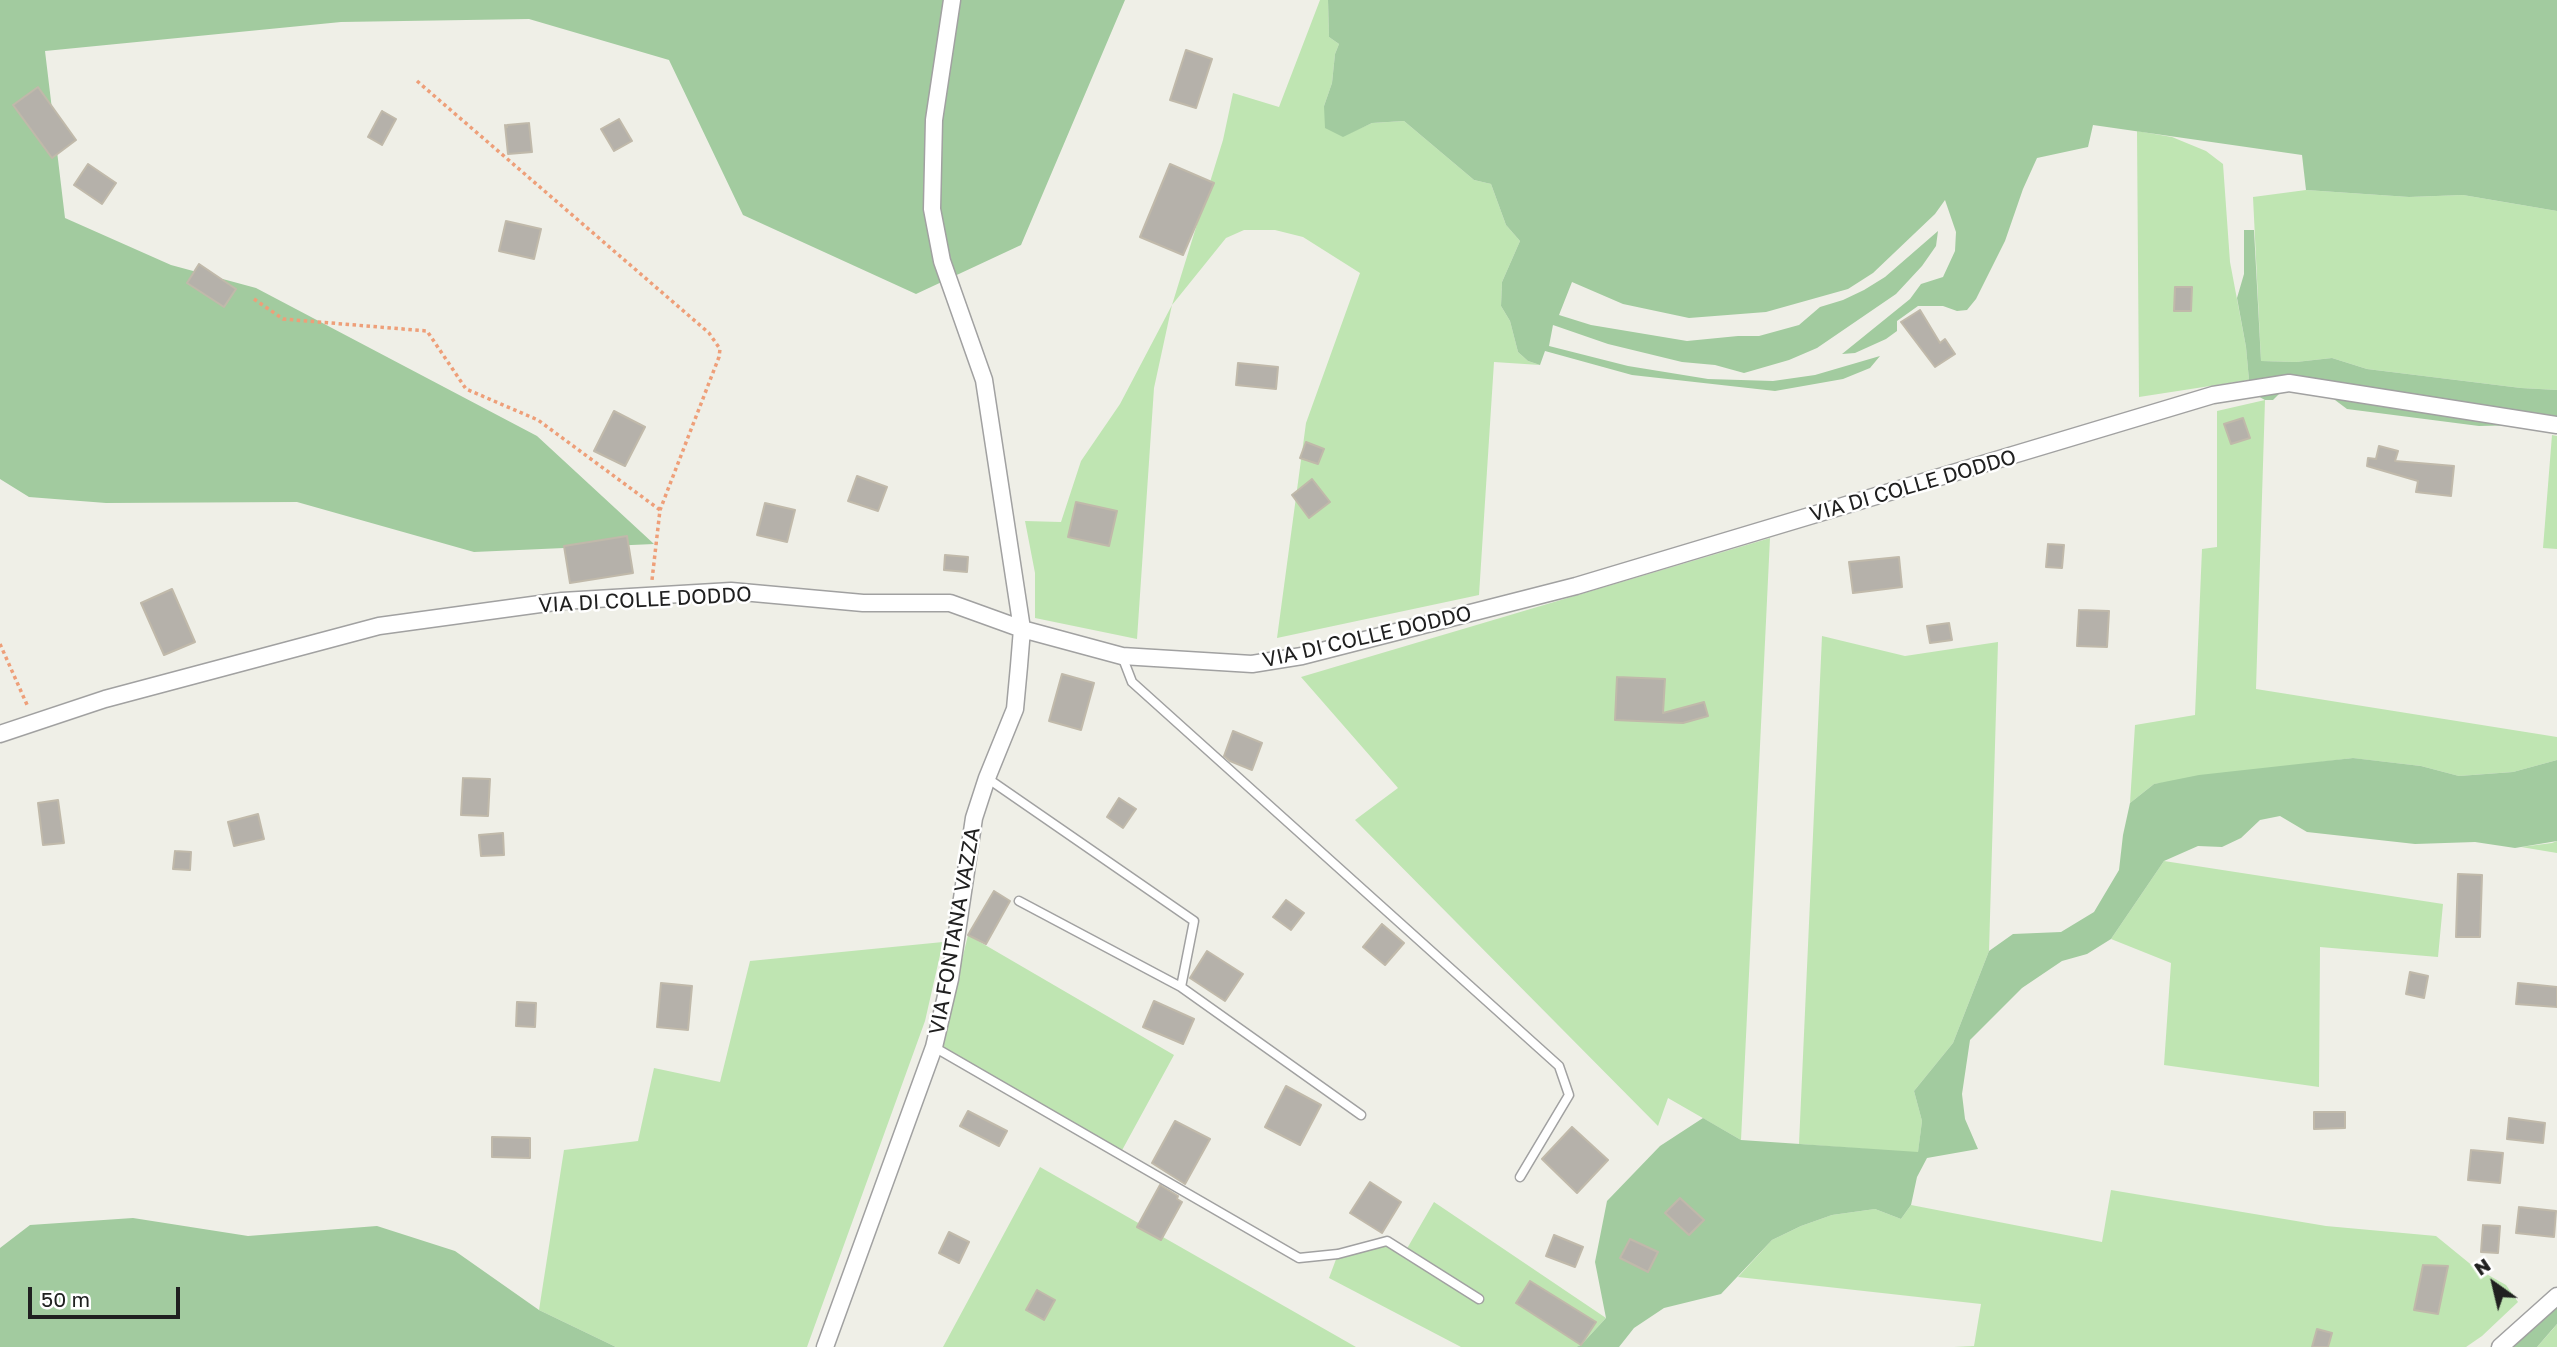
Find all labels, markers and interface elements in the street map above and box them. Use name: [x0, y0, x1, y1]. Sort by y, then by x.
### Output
street label: VIA DI COLLE DODDO: [1807, 444, 2019, 528]
street label: VIA DI COLLE DODDO: [538, 582, 752, 618]
street label: VIA DI COLLE DODDO: [1260, 601, 1474, 673]
street label: VIA FONTANA VAZZA: [924, 825, 986, 1037]
north arrow: [2459, 1249, 2529, 1319]
text: N: [2470, 1253, 2494, 1280]
scale bar: [32, 1274, 184, 1318]
text: 50 m: [41, 1286, 90, 1312]

